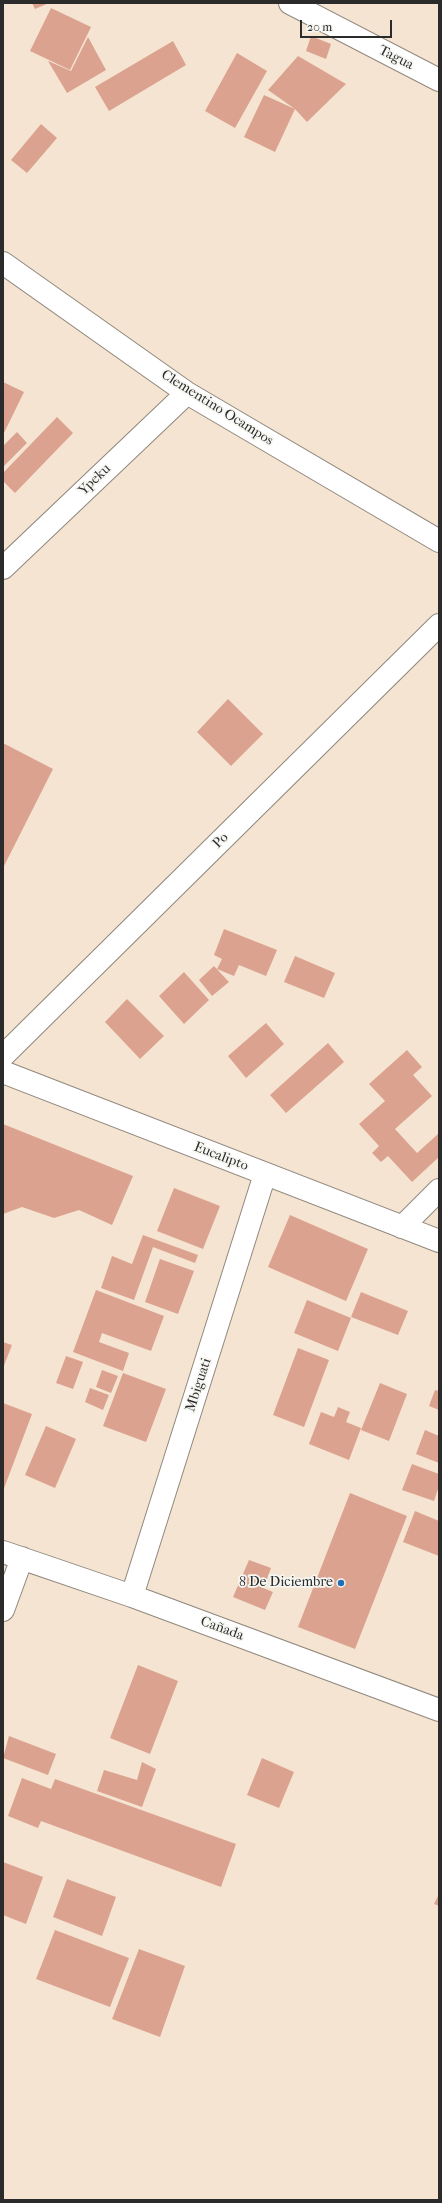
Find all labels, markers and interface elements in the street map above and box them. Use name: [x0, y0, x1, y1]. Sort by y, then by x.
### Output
scale bar: [302, 12, 394, 38]
text: 20 m: [307, 20, 332, 34]
street label: Tagua: [376, 42, 416, 74]
street label: Clementino Ocampos: [158, 367, 276, 449]
street label: Ypeku: [75, 461, 115, 499]
street label: Po: [210, 830, 232, 852]
street label: Eucalipto: [191, 1139, 251, 1175]
street label: Mbiguati: [182, 1356, 216, 1414]
place label: 8 De Diciembre: [239, 1575, 333, 1591]
marker: 8 De Diciembre: [336, 1578, 346, 1588]
street label: Cañada: [198, 1613, 246, 1645]

